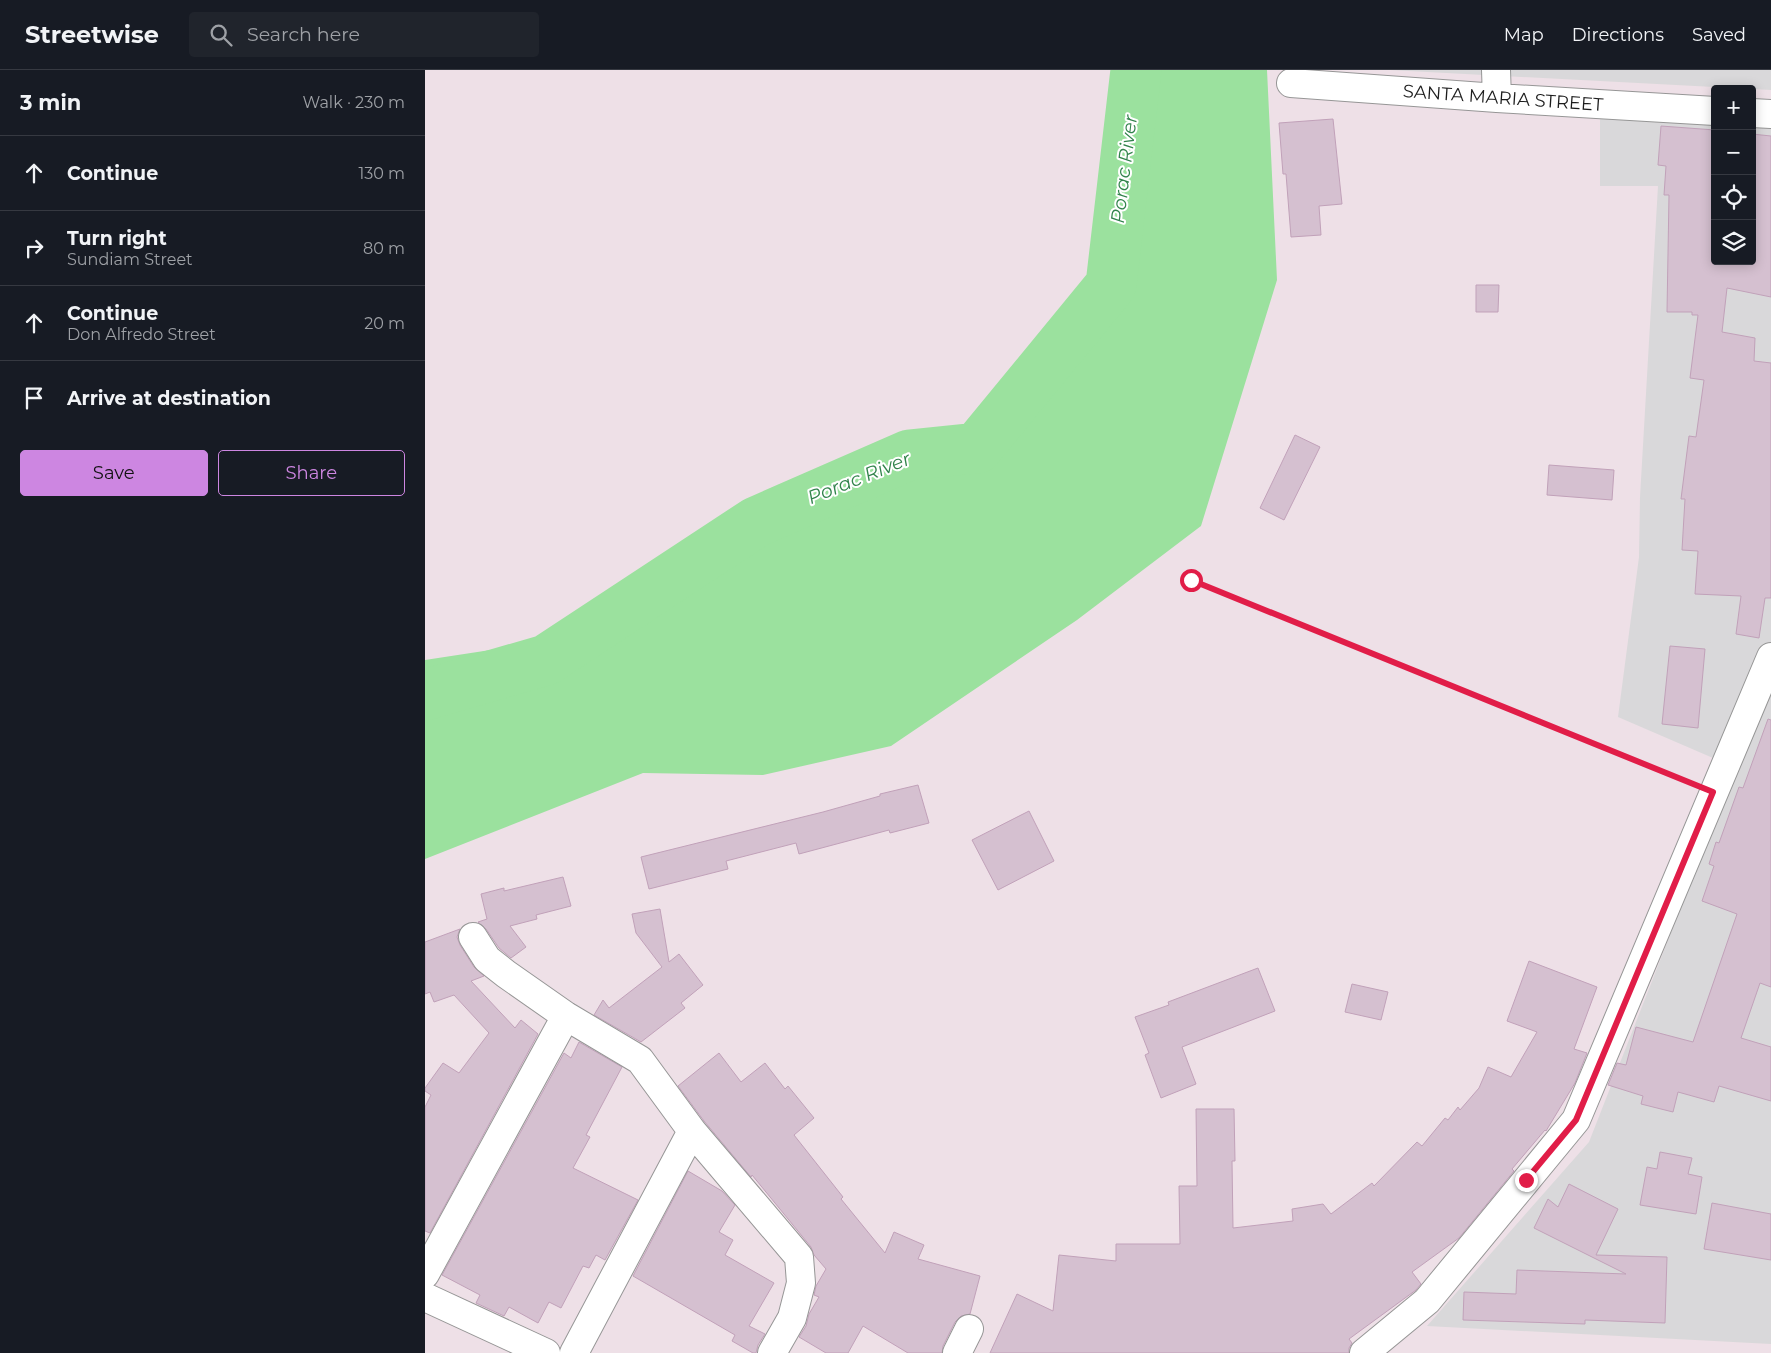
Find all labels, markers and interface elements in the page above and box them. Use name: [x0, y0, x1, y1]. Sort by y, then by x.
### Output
search box: [189, 12, 539, 57]
text: Streetwise: [25, 20, 159, 49]
icon: search: [207, 21, 235, 49]
text: Search here: [247, 23, 360, 46]
text: Map: [1504, 24, 1544, 46]
text: Directions: [1572, 24, 1664, 46]
text: Saved: [1692, 24, 1746, 46]
street label: SANTA MARIA STREET: [1402, 80, 1605, 116]
map controls: [1711, 85, 1756, 265]
button: +: [1711, 85, 1756, 130]
text: 3 min: [20, 90, 81, 115]
text: Walk · 230 m: [303, 93, 405, 112]
water label: Porac River: [1106, 113, 1142, 225]
button: −: [1711, 130, 1756, 175]
icon: ahead: [20, 159, 48, 187]
text: Continue: [67, 162, 158, 185]
text: 130 m: [358, 164, 405, 183]
button: locate: [1711, 175, 1756, 220]
button: layers: [1711, 220, 1756, 265]
text: Turn right: [67, 227, 167, 250]
icon: right: [20, 234, 48, 262]
text: 80 m: [363, 239, 405, 258]
text: Sundiam Street: [67, 250, 193, 269]
text: Continue: [67, 302, 158, 325]
icon: ahead: [20, 309, 48, 337]
text: 20 m: [364, 314, 405, 333]
text: Don Alfredo Street: [67, 325, 216, 344]
icon: arrive: [20, 384, 48, 412]
text: Arrive at destination: [67, 387, 271, 410]
water label: Porac River: [804, 447, 914, 509]
button: Save: [20, 450, 208, 496]
button: Share: [218, 450, 405, 496]
route start: [1180, 569, 1203, 592]
route end: [1515, 1169, 1538, 1192]

